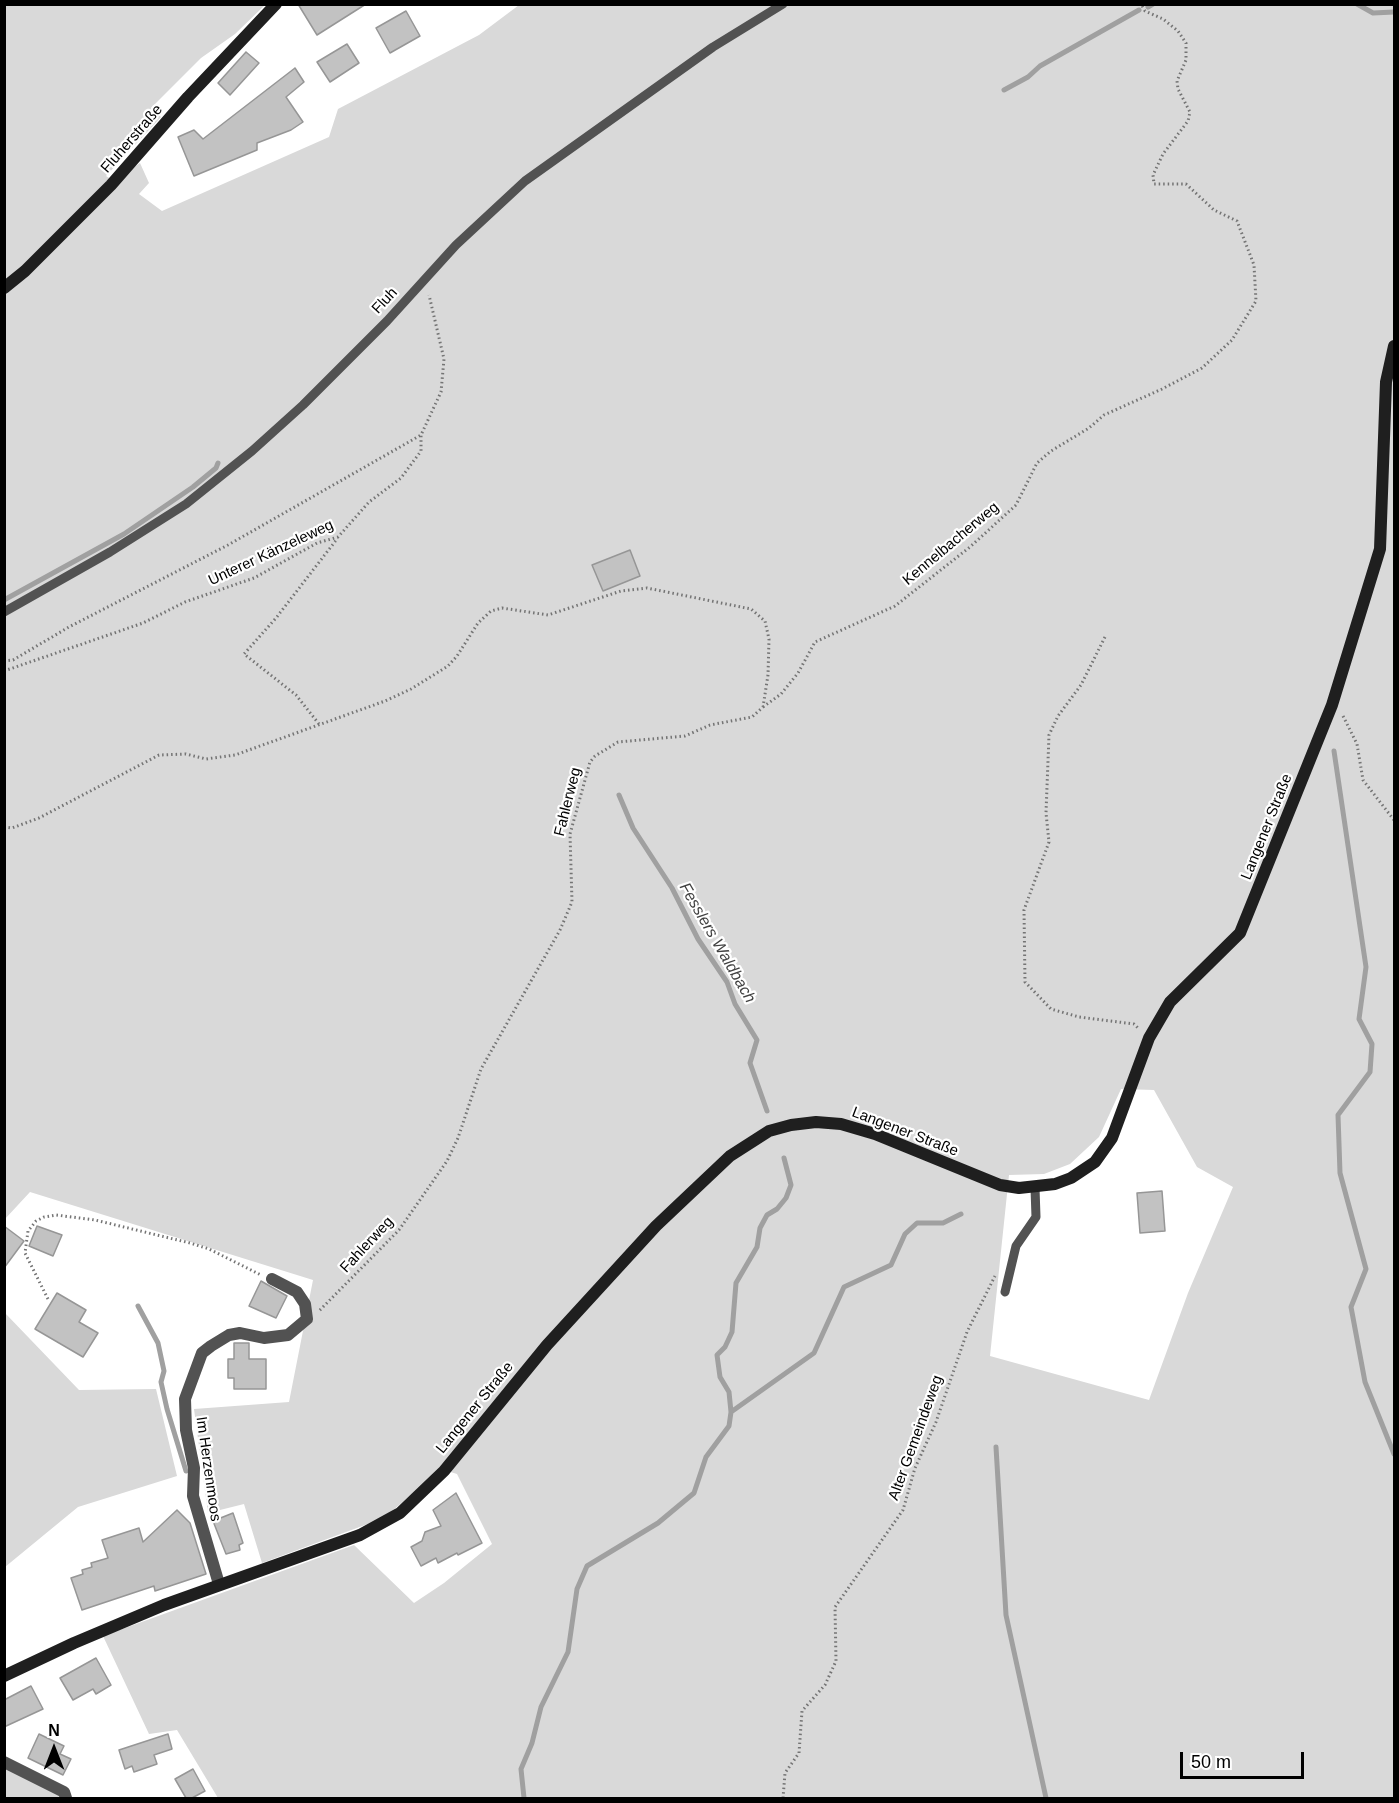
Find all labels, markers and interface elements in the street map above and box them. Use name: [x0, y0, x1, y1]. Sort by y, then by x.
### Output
street label: Fluherstraße: [97, 101, 167, 177]
street label: Fluh: [368, 284, 402, 318]
street label: Kennelbacherweg: [899, 499, 1003, 589]
street label: Unterer Känzeleweg: [206, 516, 336, 590]
street label: Fahlerweg: [551, 766, 585, 838]
street label: Langener Straße: [1238, 771, 1296, 883]
water label: Fesslers Waldbach: [675, 879, 759, 1007]
street label: Langener Straße: [849, 1103, 961, 1161]
street label: Fahlerweg: [337, 1213, 397, 1277]
street label: Langener Straße: [433, 1359, 517, 1457]
street label: Alter Gemeindeweg: [885, 1373, 947, 1503]
street label: Im Herzenmoos: [192, 1415, 224, 1523]
north arrow: [24, 1719, 84, 1779]
text: N: [48, 1722, 60, 1739]
scale bar: [1183, 1740, 1308, 1778]
text: 50 m: [1191, 1752, 1231, 1772]

